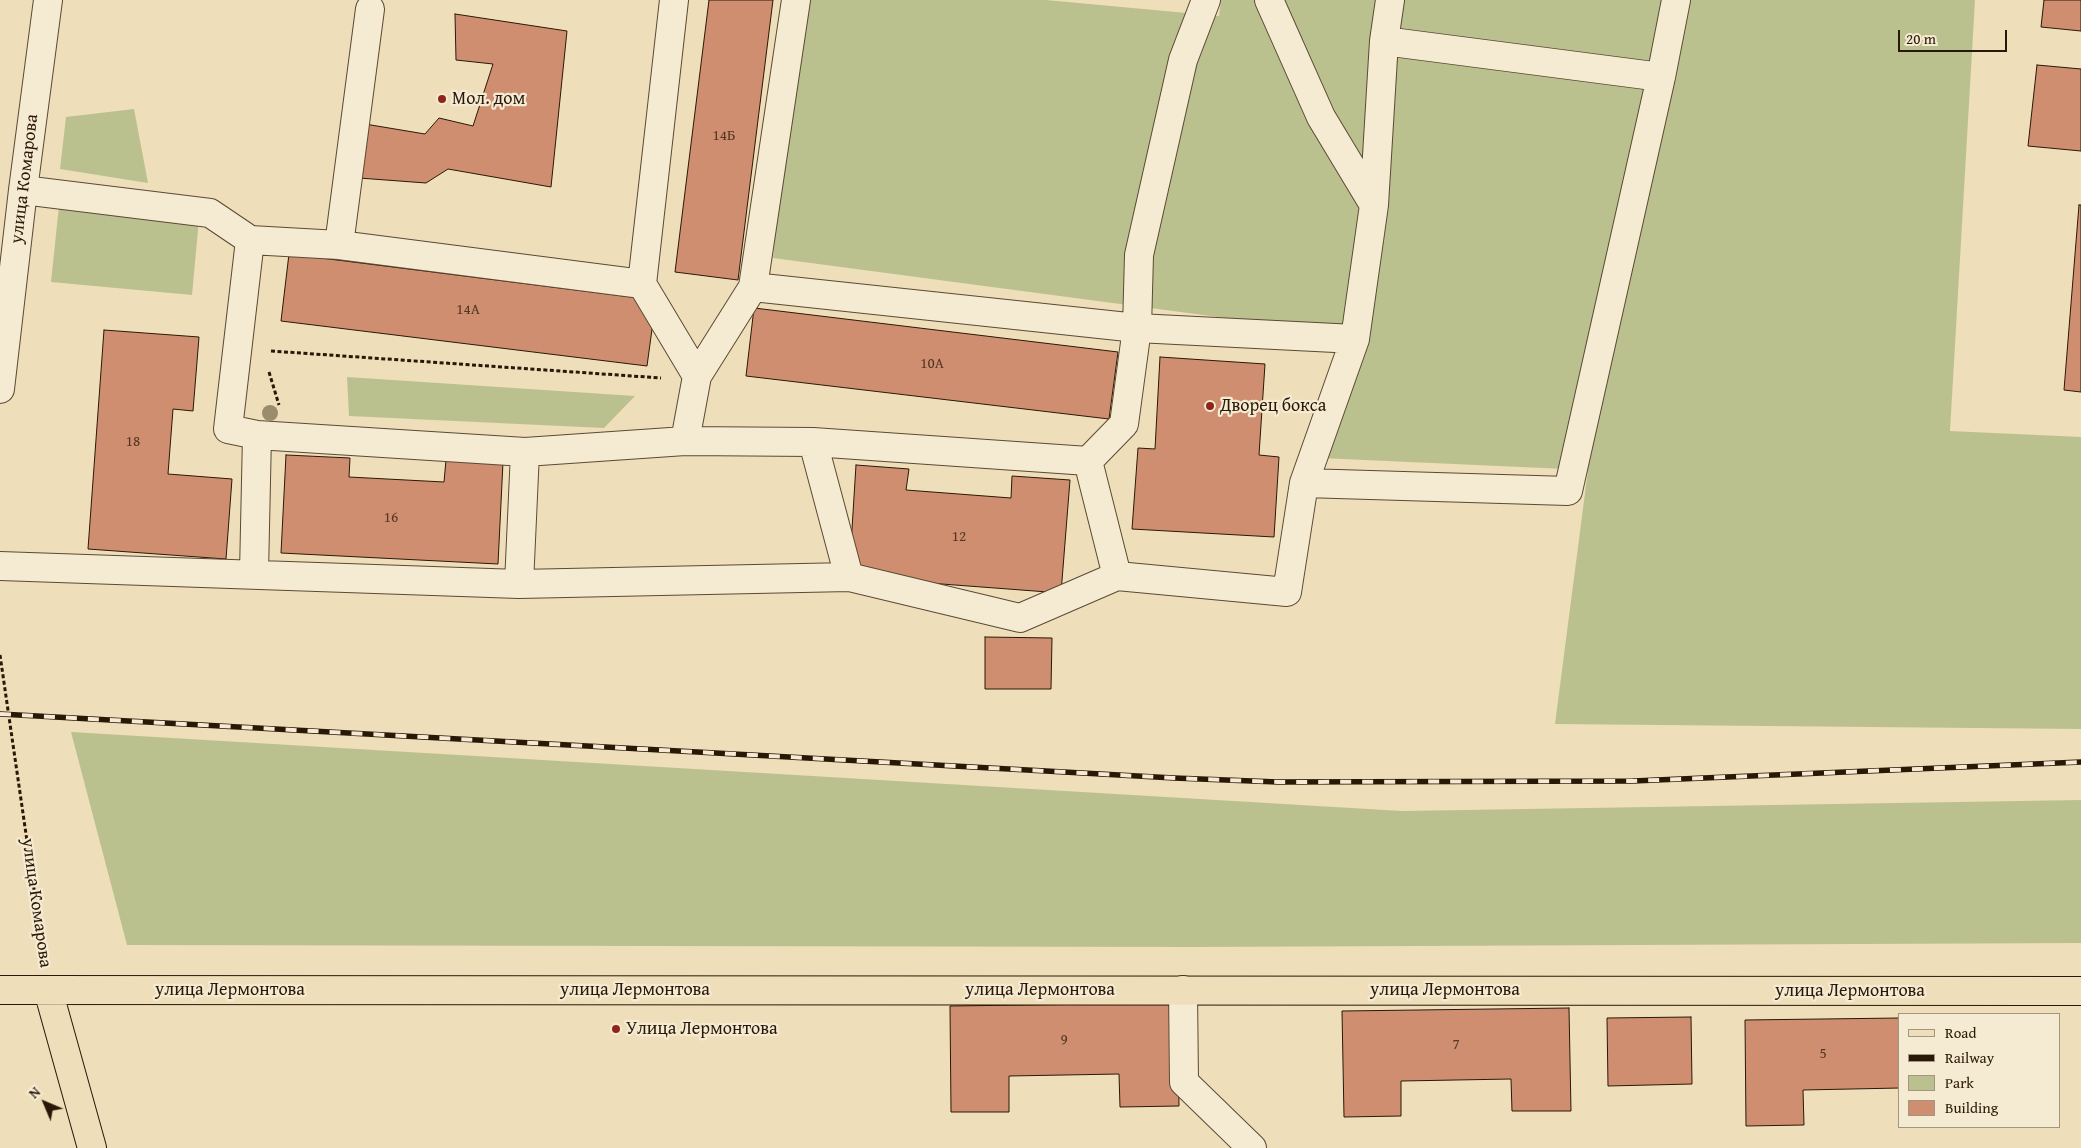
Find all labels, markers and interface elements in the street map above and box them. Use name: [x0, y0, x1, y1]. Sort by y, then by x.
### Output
scale bar: [1901, 20, 2010, 52]
text: 20 m: [1906, 28, 1936, 49]
place label: Мол. дом: [452, 88, 525, 110]
marker: Мол. дом: [436, 93, 448, 105]
street label: улица Комарова: [6, 113, 44, 245]
house number: 14Б: [713, 127, 735, 145]
house number: 14А: [456, 301, 480, 319]
house number: 10А: [920, 355, 944, 373]
place label: Дворец бокса: [1220, 395, 1326, 417]
marker: Дворец бокса: [1204, 400, 1216, 412]
house number: 18: [126, 433, 140, 451]
house number: 16: [384, 509, 398, 527]
house number: 12: [952, 528, 966, 546]
street label: улица Комарова: [16, 837, 56, 969]
street label: улица Лермонтова: [155, 979, 305, 1001]
street label: улица Лермонтова: [560, 979, 710, 1001]
street label: улица Лермонтова: [965, 979, 1115, 1001]
street label: улица Лермонтова: [1370, 979, 1520, 1001]
street label: улица Лермонтова: [1775, 980, 1925, 1002]
legend: [1898, 1013, 2061, 1128]
place label: Улица Лермонтова: [626, 1018, 778, 1040]
text: Road: [1945, 1022, 1976, 1043]
marker: Улица Лермонтова: [610, 1023, 622, 1035]
house number: 9: [1060, 1031, 1068, 1049]
house number: 7: [1452, 1036, 1460, 1054]
house number: 5: [1819, 1045, 1827, 1063]
text: Railway: [1945, 1047, 1994, 1068]
text: Park: [1945, 1072, 1974, 1093]
north arrow: [20, 1078, 70, 1128]
text: N: [24, 1082, 45, 1103]
text: Building: [1945, 1097, 1998, 1118]

